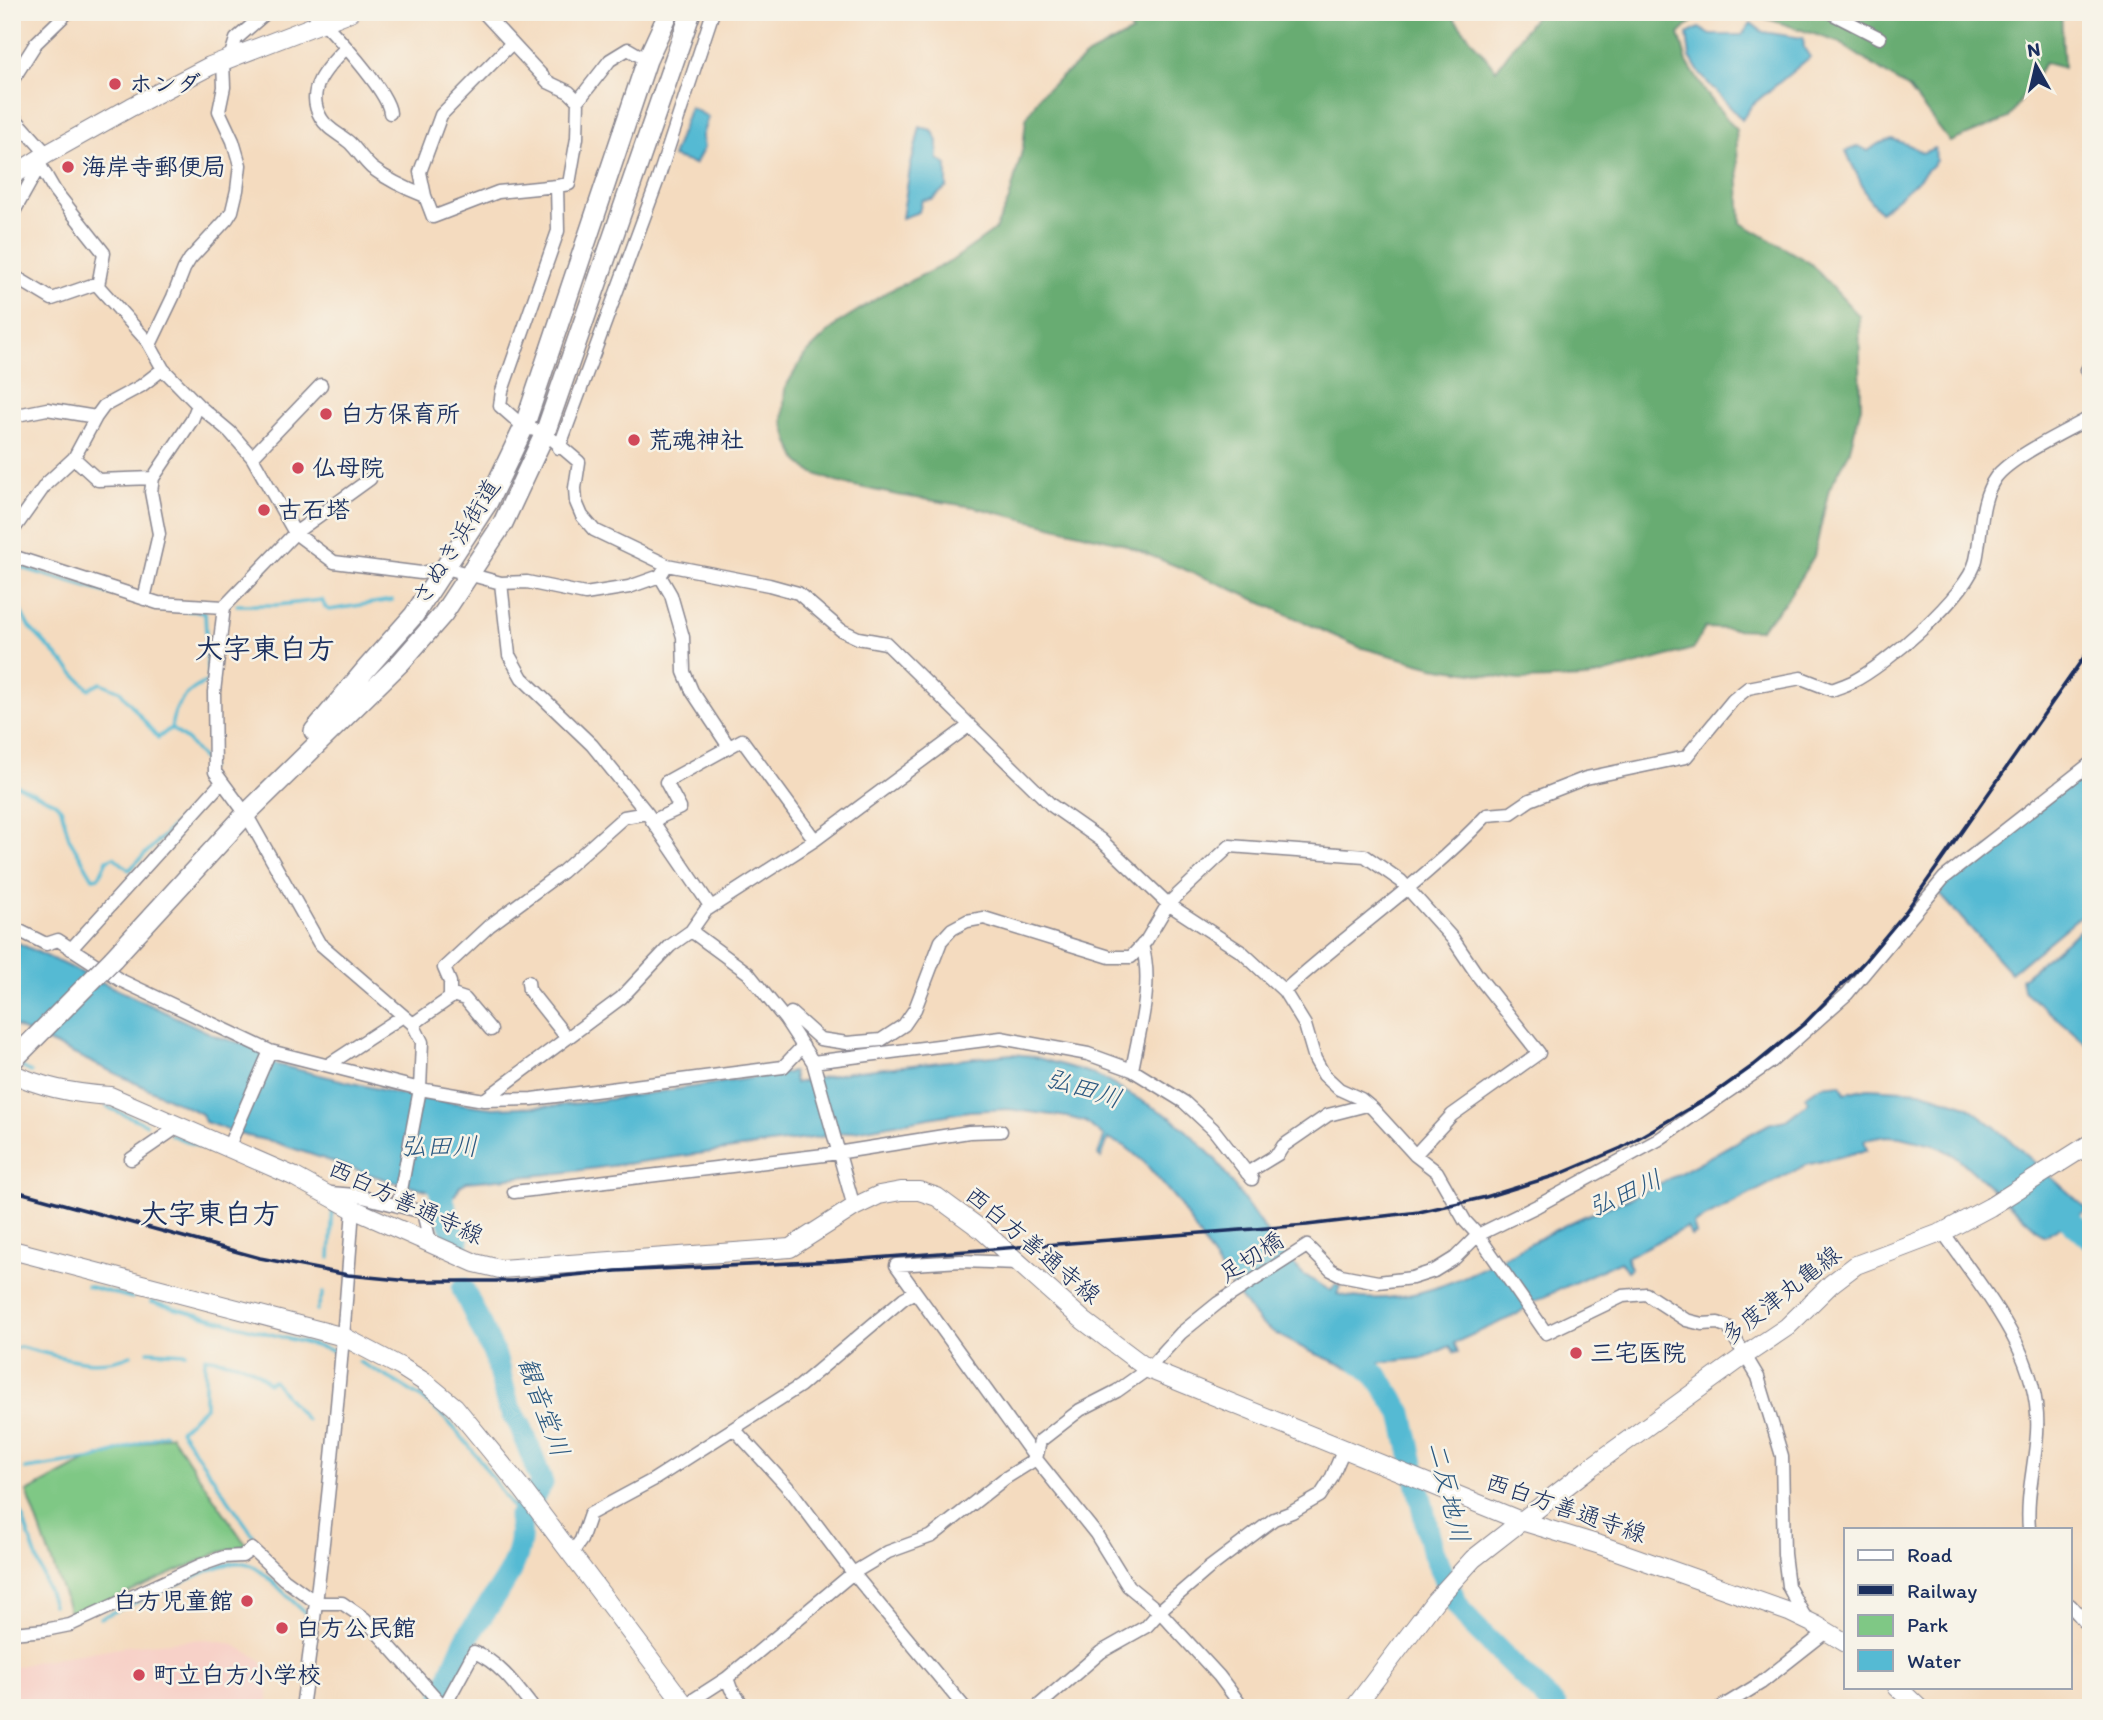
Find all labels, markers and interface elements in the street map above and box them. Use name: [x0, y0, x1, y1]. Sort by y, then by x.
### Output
north arrow: [2002, 32, 2072, 102]
text: N: [2026, 37, 2042, 62]
place label: ホンダ: [129, 69, 201, 98]
marker: ホンダ: [107, 76, 123, 92]
place label: 海岸寺郵便局: [82, 152, 226, 181]
marker: 海岸寺郵便局: [60, 159, 76, 175]
place label: 白方保育所: [340, 399, 460, 428]
marker: 白方保育所: [318, 406, 334, 422]
place label: 荒魂神社: [648, 425, 744, 454]
marker: 荒魂神社: [626, 432, 642, 448]
place label: 仏母院: [312, 453, 384, 482]
marker: 仏母院: [290, 460, 306, 476]
street label: さぬき浜街道: [405, 473, 506, 610]
place label: 古石塔: [278, 495, 350, 524]
marker: 古石塔: [256, 502, 272, 518]
district label: 大字東白方: [195, 631, 335, 665]
water label: 弘田川: [1042, 1061, 1126, 1115]
water label: 弘田川: [400, 1130, 478, 1162]
street label: 西白方善通寺線: [324, 1153, 488, 1250]
water label: 弘田川: [1583, 1163, 1667, 1223]
street label: 西白方善通寺線: [960, 1180, 1107, 1310]
district label: 大字東白方: [140, 1196, 280, 1230]
street label: 足切橋: [1213, 1225, 1289, 1288]
street label: 多度津丸亀線: [1715, 1239, 1846, 1350]
place label: 三宅医院: [1590, 1338, 1686, 1367]
marker: 三宅医院: [1568, 1345, 1584, 1361]
water label: 観音堂川: [511, 1353, 577, 1461]
water label: 二反地川: [1421, 1438, 1477, 1546]
street label: 西白方善通寺線: [1482, 1466, 1650, 1549]
legend: [1844, 1528, 2072, 1688]
text: Road: [1907, 1542, 1953, 1567]
text: Railway: [1907, 1578, 1977, 1603]
place label: 白方児童館: [113, 1586, 233, 1615]
marker: 白方児童館: [239, 1593, 255, 1609]
text: Park: [1907, 1612, 1949, 1637]
place label: 白方公民館: [296, 1613, 416, 1642]
marker: 白方公民館: [274, 1620, 290, 1636]
text: Water: [1907, 1648, 1961, 1673]
place label: 町立白方小学校: [153, 1660, 321, 1689]
marker: 町立白方小学校: [131, 1667, 147, 1683]

